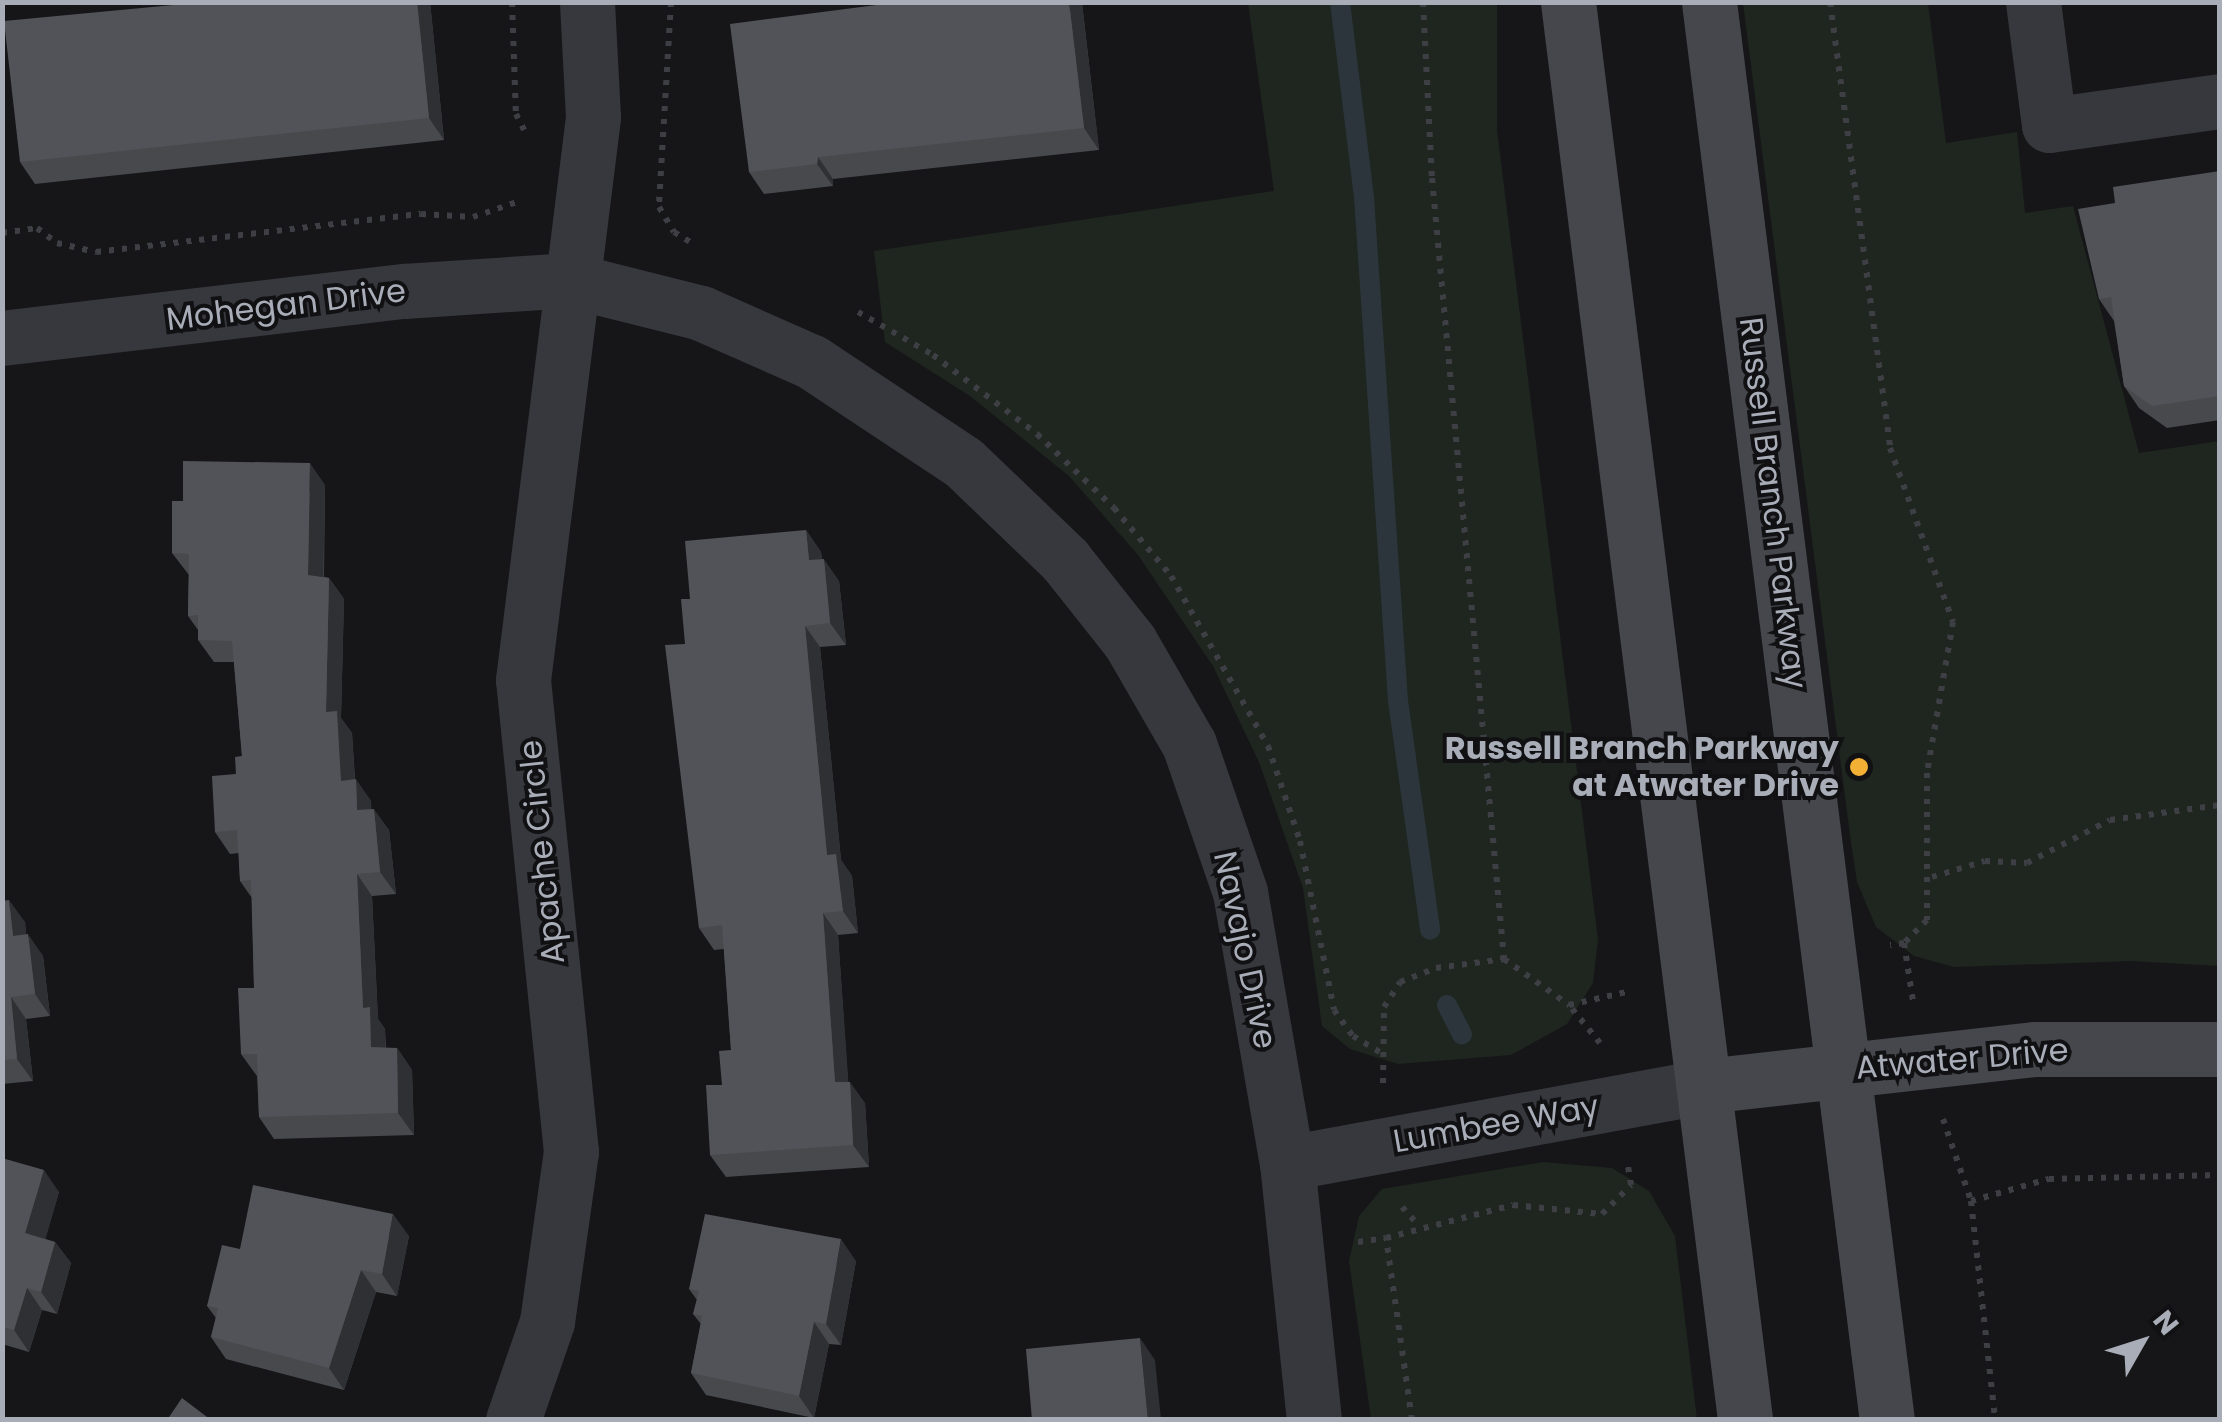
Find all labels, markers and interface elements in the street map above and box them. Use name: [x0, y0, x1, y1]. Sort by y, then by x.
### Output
street label: Mohegan Drive: [164, 271, 408, 339]
street label: Russell Branch Parkway: [1731, 315, 1815, 691]
place label: Russell Branch Parkway at Atwater Drive: [1445, 730, 1839, 805]
street label: Apache Circle: [511, 738, 573, 966]
marker: Russell Branch Parkway at Atwater Drive: [1848, 756, 1870, 778]
street label: Navajo Drive: [1205, 848, 1285, 1052]
street label: Atwater Drive: [1854, 1031, 2070, 1087]
street label: Lumbee Way: [1390, 1087, 1602, 1161]
north arrow: [2092, 1292, 2192, 1392]
text: N: [2144, 1302, 2187, 1343]

